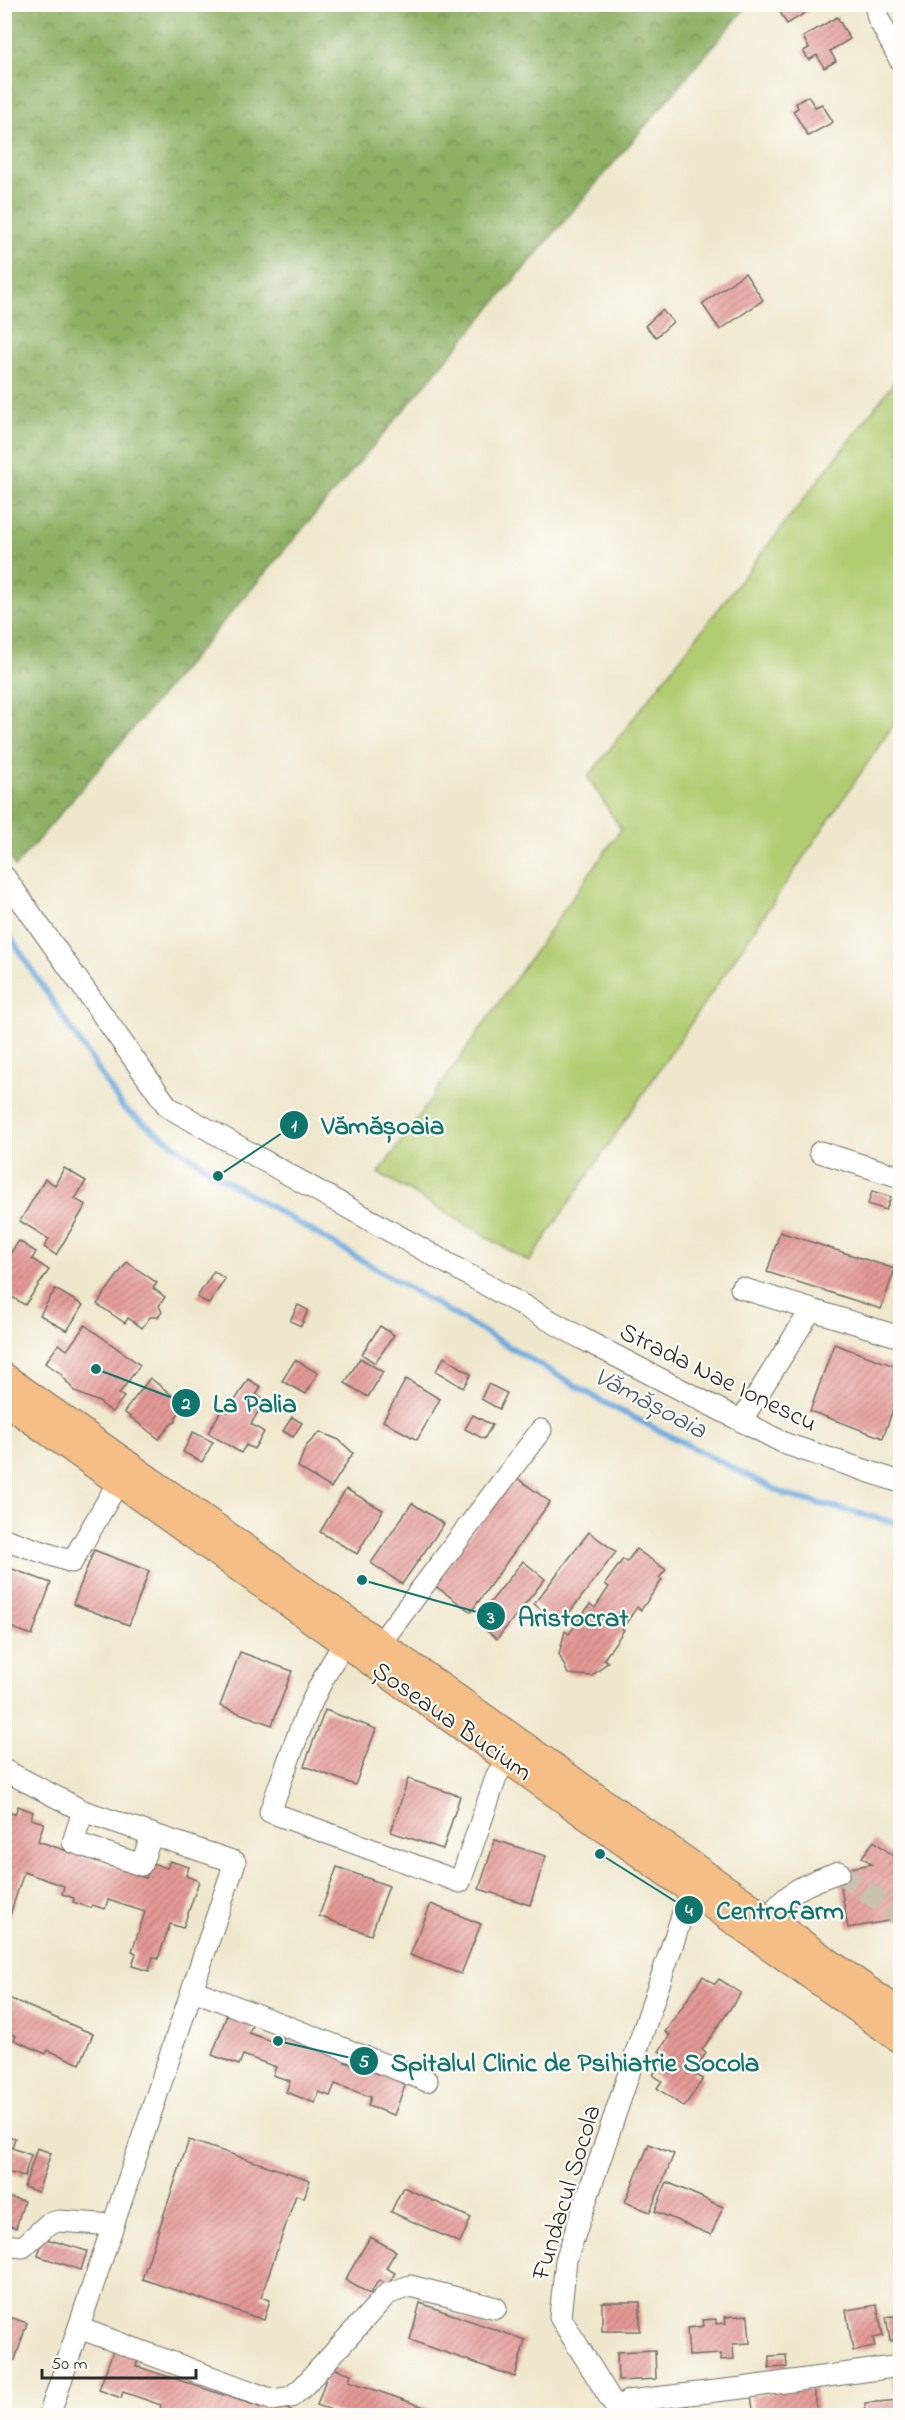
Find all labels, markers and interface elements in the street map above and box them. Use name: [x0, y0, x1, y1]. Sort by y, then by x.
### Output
callout: Vămășoaia: [279, 1102, 456, 1147]
text: Vămășoaia: [321, 1108, 444, 1147]
text: 1: [291, 1114, 297, 1140]
street label: Strada Nae Ionescu: [612, 1314, 823, 1443]
water label: Vămășoaia: [586, 1358, 714, 1450]
callout: La Palia: [171, 1380, 309, 1425]
text: La Palia: [213, 1386, 297, 1425]
text: 2: [181, 1392, 191, 1418]
callout: Aristocrat: [476, 1594, 640, 1639]
text: Aristocrat: [518, 1600, 629, 1639]
text: 3: [486, 1606, 495, 1632]
street label: Șoseaua Bucium: [363, 1653, 539, 1792]
callout: Centrofarm: [674, 1887, 856, 1932]
text: Centrofarm: [716, 1893, 844, 1932]
text: 4: [685, 1899, 693, 1925]
callout: Spitalul Clinic de Psihiatrie Socola: [349, 2039, 771, 2084]
text: Spitalul Clinic de Psihiatrie Socola: [391, 2045, 759, 2084]
text: 5: [359, 2050, 370, 2076]
street label: Fundacul Socola: [523, 2101, 613, 2286]
scale bar: [42, 2342, 196, 2380]
text: 50 m: [51, 2352, 88, 2378]

